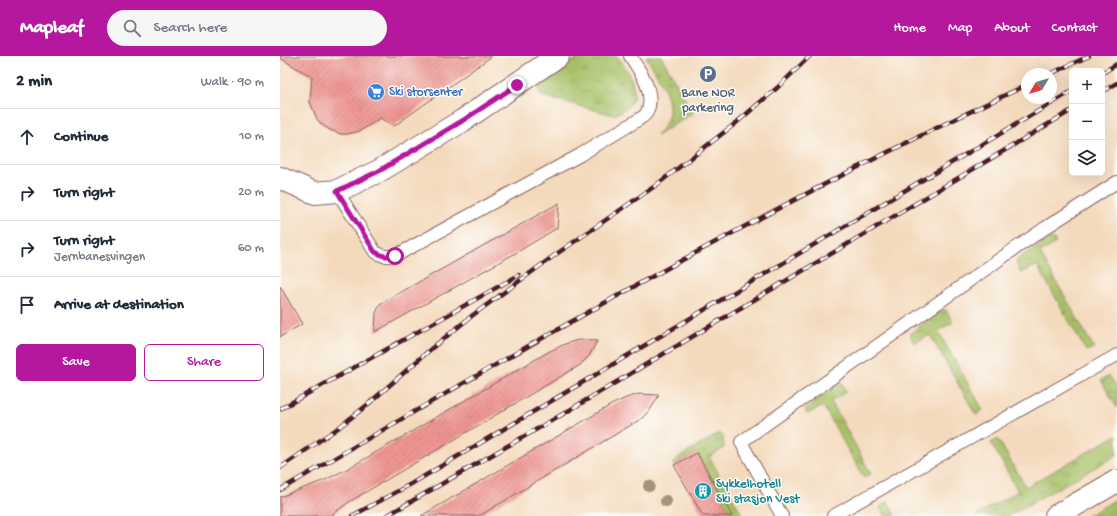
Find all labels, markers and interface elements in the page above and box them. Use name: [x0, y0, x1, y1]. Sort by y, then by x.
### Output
search box: [107, 10, 387, 46]
text: Mapleaf: [20, 17, 83, 40]
icon: search: [121, 17, 143, 39]
text: Search here: [153, 19, 227, 37]
text: Home: [894, 20, 926, 37]
text: Map: [948, 20, 972, 37]
text: About: [994, 20, 1030, 37]
text: Contact: [1052, 20, 1097, 37]
parking icon: Bane NOR parkering: [698, 64, 718, 84]
north arrow: [1021, 68, 1057, 104]
map controls: [1069, 68, 1105, 176]
button: +: [1069, 68, 1105, 104]
text: 2 min: [16, 72, 52, 92]
text: Walk · 90 m: [201, 75, 264, 90]
route end: [508, 76, 526, 94]
supermarket icon: Ski storsenter: [366, 82, 386, 102]
place label: Ski storsenter: [389, 85, 464, 100]
place label: Bane NOR parkering: [681, 86, 736, 116]
button: −: [1069, 104, 1105, 140]
icon: ahead: [16, 126, 38, 148]
text: Continue: [54, 128, 108, 146]
text: 10 m: [239, 129, 264, 144]
button: layers: [1069, 140, 1105, 176]
icon: right: [16, 182, 38, 204]
text: Turn right: [54, 184, 114, 202]
text: 20 m: [238, 185, 264, 200]
text: Turn right: [54, 232, 114, 250]
icon: right: [16, 238, 38, 260]
text: 60 m: [238, 241, 264, 256]
route start: [386, 247, 404, 265]
text: Jernbanesvingen: [54, 250, 145, 265]
icon: arrive: [16, 294, 38, 316]
text: Arrive at destination: [54, 296, 184, 314]
button: Save: [16, 344, 136, 381]
button: Share: [144, 344, 264, 381]
place label: Sykkelhotell Ski stasjon Vest: [716, 477, 801, 507]
building icon: Sykkelhotell Ski stasjon Vest: [693, 481, 713, 501]

